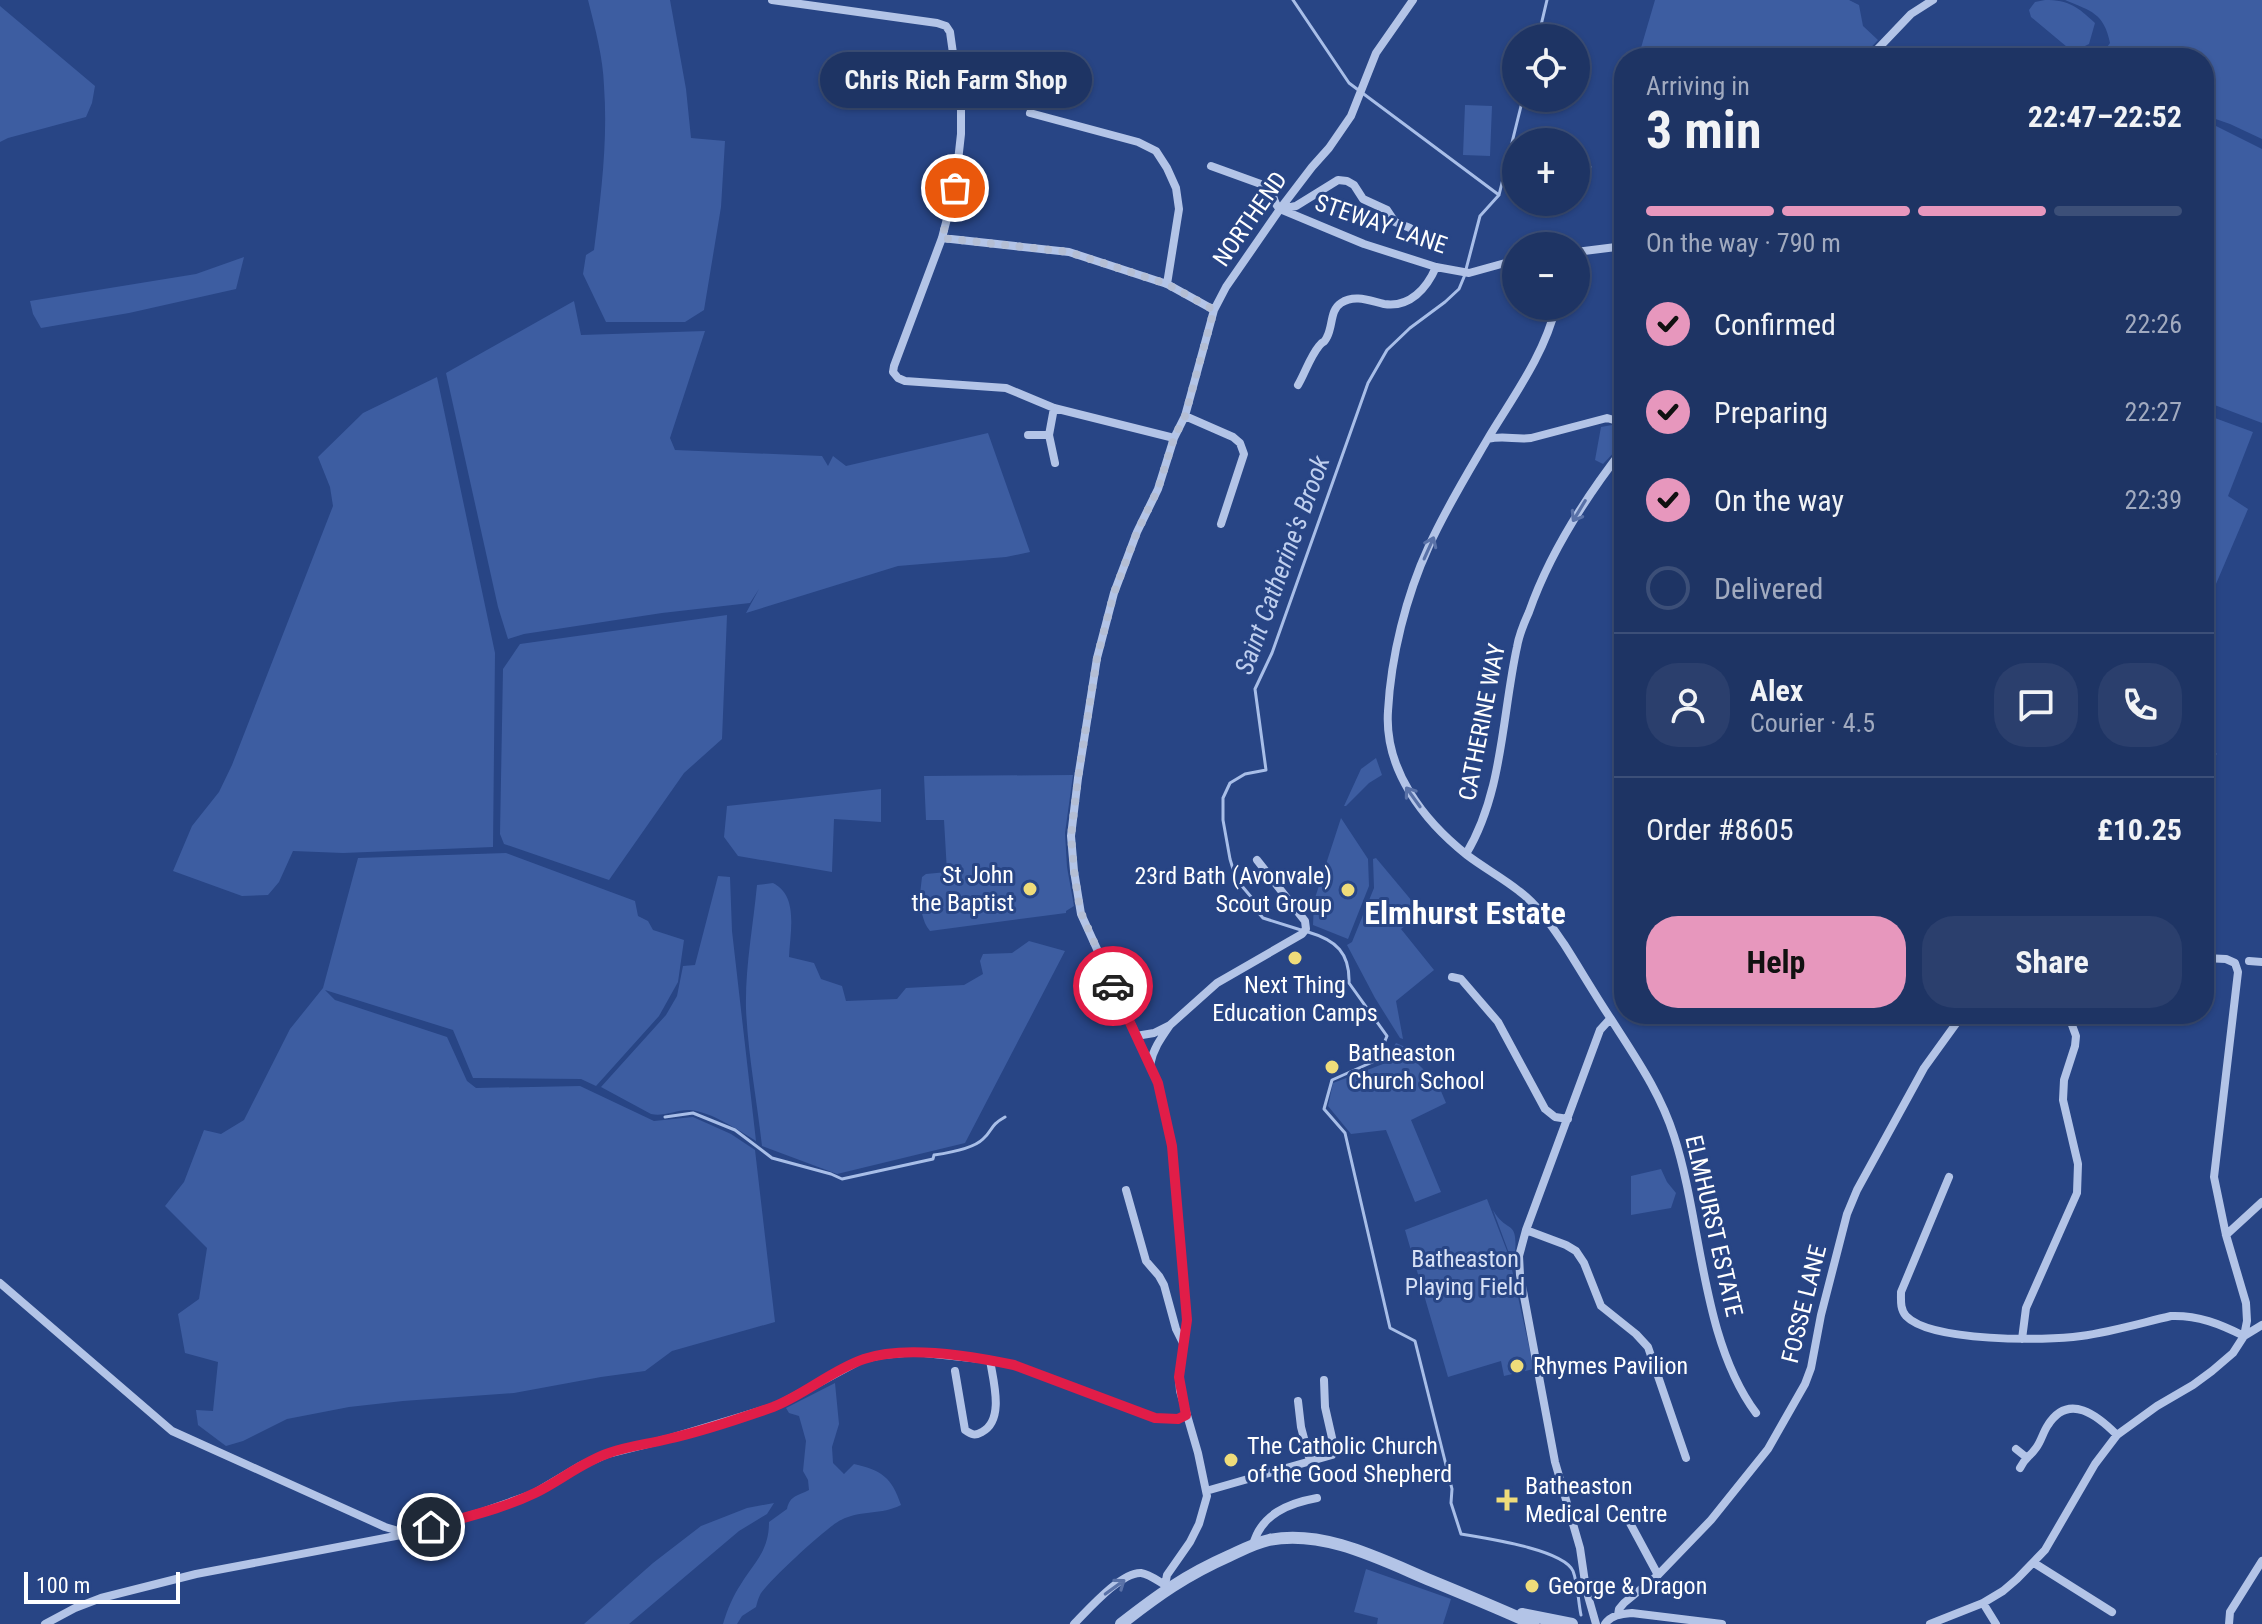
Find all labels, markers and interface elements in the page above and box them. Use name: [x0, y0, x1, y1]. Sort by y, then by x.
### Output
map controls: [1502, 24, 1590, 320]
button: locate: [1502, 24, 1590, 112]
callout: Chris Rich Farm Shop: [819, 52, 1091, 108]
text: Chris Rich Farm Shop: [845, 65, 1067, 95]
text: Arriving in: [1646, 71, 1750, 101]
text: 22:47–22:52: [2028, 99, 2182, 134]
text: 3 min: [1646, 100, 1762, 161]
button: +: [1502, 128, 1590, 216]
pin: [921, 154, 989, 222]
icon: bag: [933, 166, 977, 210]
street label: NORTHEND: [1207, 166, 1293, 272]
street label: STEWAY LANE: [1311, 188, 1451, 260]
text: On the way · 790 m: [1646, 228, 1841, 258]
button: −: [1502, 232, 1590, 320]
icon: check: [1646, 302, 1690, 346]
text: Confirmed: [1714, 307, 1836, 342]
text: 22:26: [2125, 309, 2182, 339]
icon: check: [1646, 390, 1690, 434]
text: Preparing: [1714, 395, 1828, 430]
text: 22:27: [2125, 397, 2182, 427]
water label: Saint Catherine's Brook: [1229, 451, 1336, 678]
icon: check: [1646, 478, 1690, 522]
text: On the way: [1714, 483, 1844, 518]
text: 22:39: [2125, 485, 2182, 515]
one-way arrow: [1571, 499, 1587, 522]
one-way arrow: [1422, 537, 1437, 561]
text: Delivered: [1714, 571, 1823, 606]
street label: CATHERINE WAY: [1453, 641, 1511, 803]
button: person: [1646, 663, 1730, 747]
button: chat: [1994, 663, 2078, 747]
button: phone: [2098, 663, 2182, 747]
text: Alex: [1750, 673, 1803, 708]
text: Courier · 4.5: [1750, 708, 1875, 738]
one-way arrow: [1405, 787, 1422, 808]
text: Order #8605: [1646, 812, 1794, 847]
text: £10.25: [2097, 812, 2182, 847]
place label: St John the Baptist: [911, 861, 1014, 917]
place label: 23rd Bath (Avonvale) Scout Group: [1134, 862, 1332, 918]
marker: St John the Baptist: [1021, 880, 1039, 898]
marker: 23rd Bath (Avonvale) Scout Group: [1339, 881, 1357, 899]
district label: Elmhurst Estate: [1364, 894, 1566, 932]
button: Help: [1646, 916, 1906, 1008]
button: Share: [1922, 916, 2182, 1008]
courier: [1073, 946, 1153, 1026]
marker: Next Thing Education Camps: [1286, 949, 1304, 967]
icon: car: [1091, 964, 1135, 1008]
place label: Next Thing Education Camps: [1212, 971, 1378, 1027]
place label: Batheaston Church School: [1348, 1039, 1485, 1095]
marker: Batheaston Church School: [1323, 1058, 1341, 1076]
street label: ELMHURST ESTATE: [1680, 1133, 1748, 1319]
street label: FOSSE LANE: [1776, 1242, 1832, 1366]
park label: Batheaston Playing Field: [1405, 1245, 1525, 1301]
place label: Rhymes Pavilion: [1533, 1352, 1688, 1380]
marker: Rhymes Pavilion: [1508, 1357, 1526, 1375]
place label: The Catholic Church of the Good Shepherd: [1247, 1432, 1452, 1488]
marker: The Catholic Church of the Good Shepherd: [1222, 1451, 1240, 1469]
place label: Batheaston Medical Centre: [1525, 1472, 1667, 1528]
marker: Batheaston Medical Centre: [1496, 1489, 1518, 1511]
pin: [397, 1493, 465, 1561]
icon: home: [409, 1505, 453, 1549]
scale bar: [24, 1568, 180, 1604]
place label: George & Dragon: [1548, 1572, 1707, 1600]
text: 100 m: [36, 1573, 90, 1598]
marker: George & Dragon: [1523, 1577, 1541, 1595]
one-way arrow: [1104, 1578, 1126, 1595]

